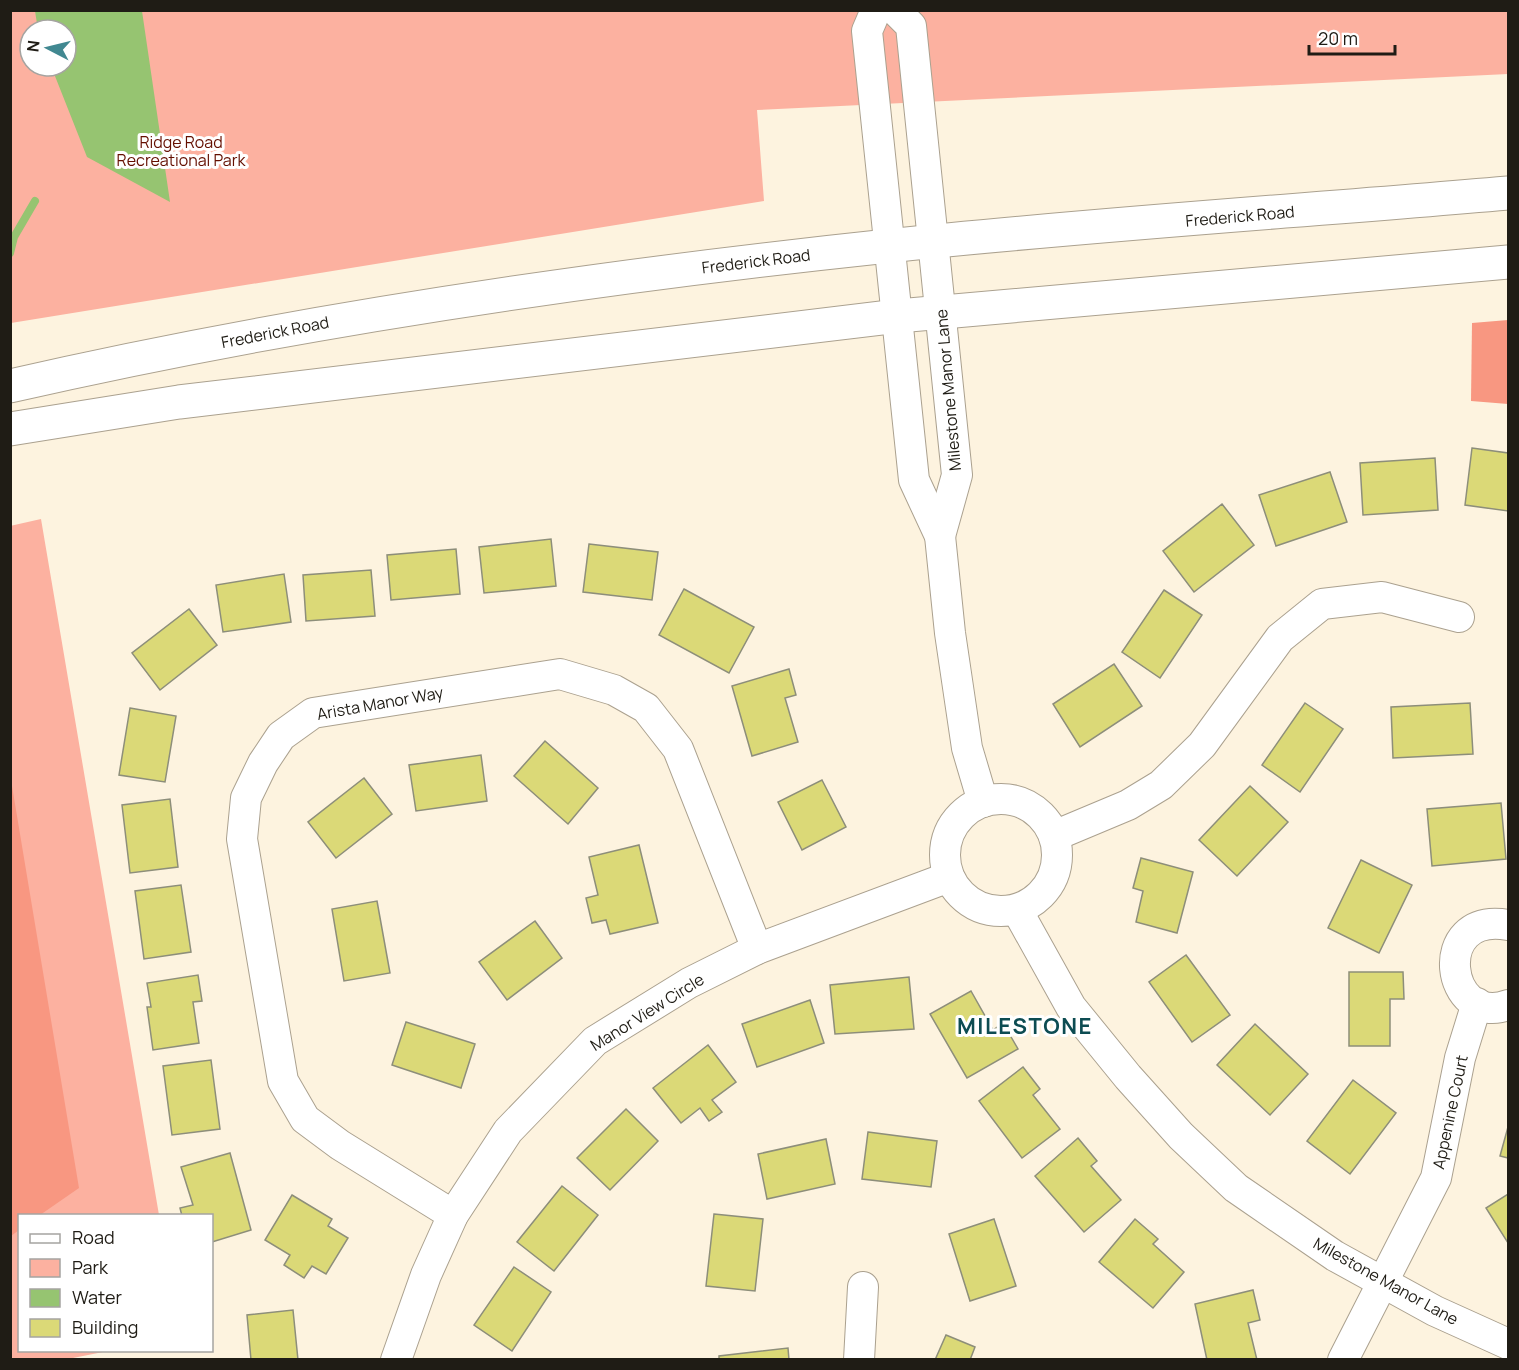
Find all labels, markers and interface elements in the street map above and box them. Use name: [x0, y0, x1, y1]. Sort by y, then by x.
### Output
north arrow: [18, 18, 78, 78]
scale bar: [1309, 18, 1394, 56]
text: 20 m: [1318, 26, 1358, 50]
text: N: [21, 39, 45, 53]
park label: Ridge Road Recreational Park: [117, 131, 246, 171]
street label: Frederick Road: [1185, 200, 1295, 232]
street label: Frederick Road: [700, 243, 812, 279]
street label: Milestone Manor Lane: [930, 308, 966, 472]
street label: Frederick Road: [219, 311, 331, 353]
street label: Arista Manor Way: [315, 681, 445, 725]
street label: Manor View Circle: [586, 968, 708, 1056]
district label: MILESTONE: [957, 1011, 1093, 1041]
street label: Appenine Court: [1427, 1053, 1473, 1171]
legend: [18, 1214, 213, 1352]
text: Road: [72, 1225, 115, 1249]
street label: Milestone Manor Lane: [1310, 1232, 1462, 1330]
text: Park: [72, 1255, 109, 1279]
text: Water: [72, 1285, 122, 1309]
text: Building: [72, 1315, 138, 1339]

